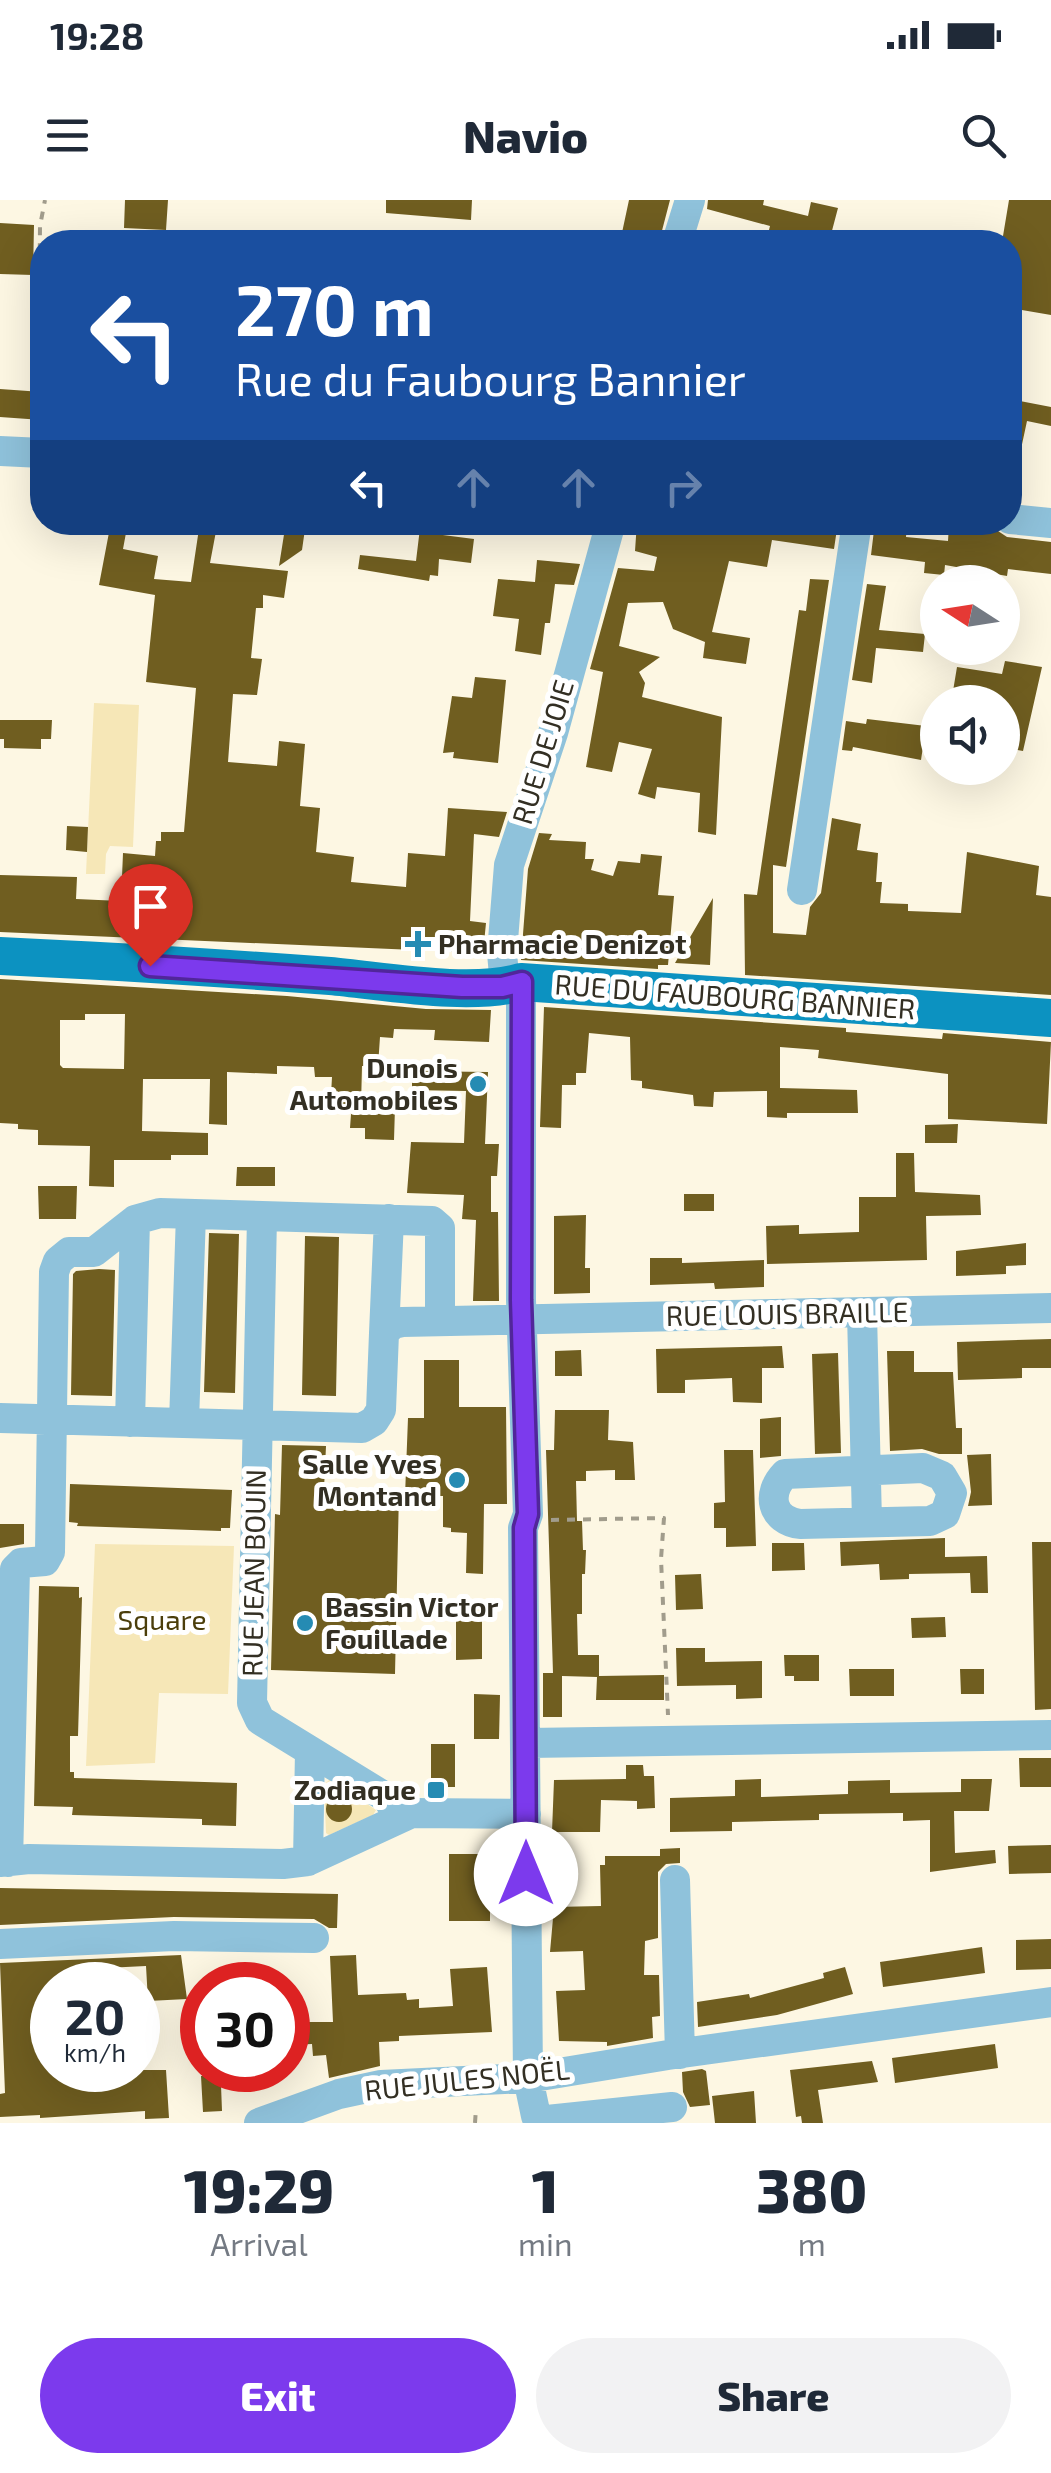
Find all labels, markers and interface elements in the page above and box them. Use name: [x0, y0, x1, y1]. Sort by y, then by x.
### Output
text: 19:28: [50, 12, 144, 58]
icon: menu: [40, 108, 95, 163]
text: Navio: [463, 108, 588, 162]
icon: search: [956, 108, 1011, 163]
text: 270 m: [235, 266, 434, 350]
icon: left: [70, 270, 200, 400]
text: Rue du Faubourg Bannier: [235, 351, 746, 405]
icon: left: [341, 460, 396, 515]
icon: ahead: [446, 460, 501, 515]
icon: ahead: [551, 460, 606, 515]
icon: right: [656, 460, 711, 515]
north arrow: [920, 565, 1020, 665]
map controls: [920, 565, 1020, 785]
street label: RUE DE JOIE: [504, 675, 580, 828]
button: sound: [920, 685, 1020, 785]
pin: [108, 864, 193, 967]
icon: arrive: [123, 879, 178, 934]
place label: Pharmacie Denizot: [438, 926, 687, 960]
marker: Pharmacie Denizot: [407, 933, 429, 955]
street label: RUE DU FAUBOURG BANNIER: [554, 966, 917, 1026]
place label: Dunois Automobiles: [290, 1050, 458, 1116]
marker: Dunois Automobiles: [467, 1073, 489, 1095]
street label: RUE LOUIS BRAILLE: [666, 1294, 908, 1332]
place label: Salle Yves Montand: [302, 1446, 437, 1512]
street label: RUE JEAN BOUIN: [234, 1469, 272, 1677]
marker: Salle Yves Montand: [446, 1469, 468, 1491]
place label: Bassin Victor Fouillade: [325, 1589, 498, 1655]
park label: Square: [118, 1602, 206, 1636]
marker: Bassin Victor Fouillade: [294, 1612, 316, 1634]
place label: Zodiaque: [294, 1772, 416, 1806]
marker: Zodiaque: [425, 1779, 447, 1801]
position arrow: [474, 1822, 578, 1926]
speed limit sign: 30: [180, 1962, 310, 2092]
text: 20: [65, 1985, 125, 2045]
text: km/h: [64, 2037, 126, 2067]
street label: RUE JULES NOËL: [363, 2051, 571, 2107]
text: 19:29: [184, 2153, 334, 2225]
text: 1: [532, 2153, 559, 2225]
text: 380: [756, 2153, 867, 2225]
text: Arrival: [210, 2224, 308, 2262]
text: min: [518, 2224, 573, 2262]
text: m: [798, 2224, 826, 2262]
button: Exit: [40, 2338, 516, 2453]
button: Share: [536, 2338, 1011, 2453]

